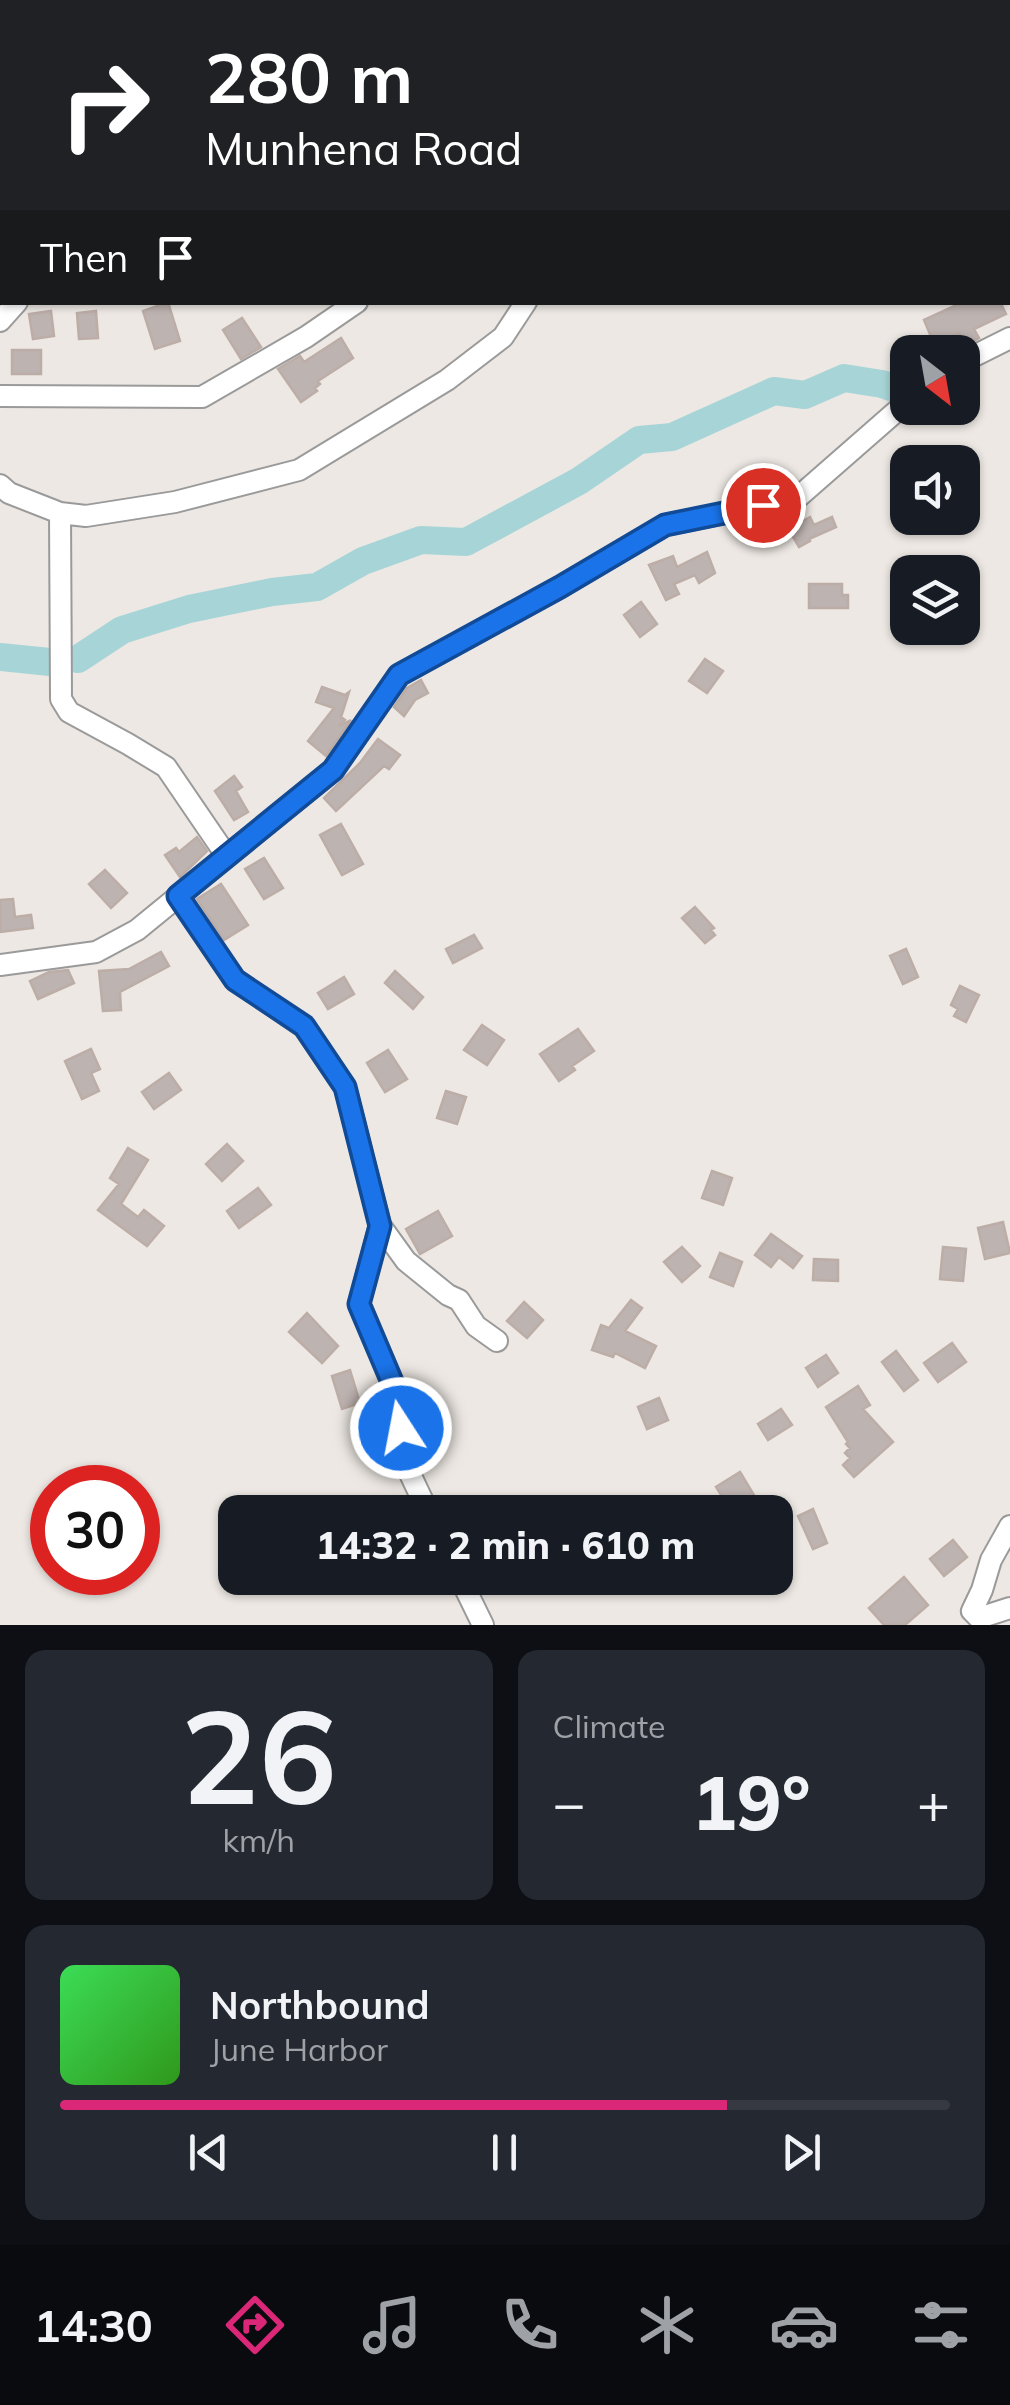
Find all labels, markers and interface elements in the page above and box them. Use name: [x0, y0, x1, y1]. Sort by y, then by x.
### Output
text: 280 m: [205, 33, 413, 121]
icon: right: [40, 40, 170, 170]
text: Munhena Road: [205, 120, 522, 176]
icon: arrive: [148, 230, 203, 285]
text: Then: [40, 234, 128, 282]
north arrow: [890, 335, 980, 425]
map controls: [890, 335, 980, 645]
button: sound: [890, 445, 980, 535]
pin: [721, 463, 806, 548]
icon: arrive: [736, 478, 791, 533]
button: layers: [890, 555, 980, 645]
position arrow: [349, 1376, 453, 1480]
speed limit sign: 30: [30, 1465, 160, 1595]
text: 14:32 · 2 min · 610 m: [316, 1521, 695, 1569]
text: 26: [181, 1673, 337, 1837]
text: Climate: [553, 1706, 665, 1746]
text: 19°: [692, 1755, 811, 1849]
text: −: [553, 1768, 586, 1837]
text: +: [917, 1768, 950, 1837]
text: km/h: [223, 1820, 295, 1860]
text: Northbound: [210, 1981, 430, 2029]
text: June Harbor: [210, 2029, 388, 2069]
icon: previous: [181, 2125, 236, 2180]
icon: pause: [477, 2125, 532, 2180]
icon: next: [774, 2125, 829, 2180]
icon: directions: [220, 2290, 290, 2360]
icon: music: [357, 2290, 427, 2360]
icon: phone: [495, 2290, 565, 2360]
icon: climate: [632, 2290, 702, 2360]
icon: car: [769, 2290, 839, 2360]
icon: filters: [906, 2290, 976, 2360]
text: 14:30: [34, 2297, 153, 2353]

